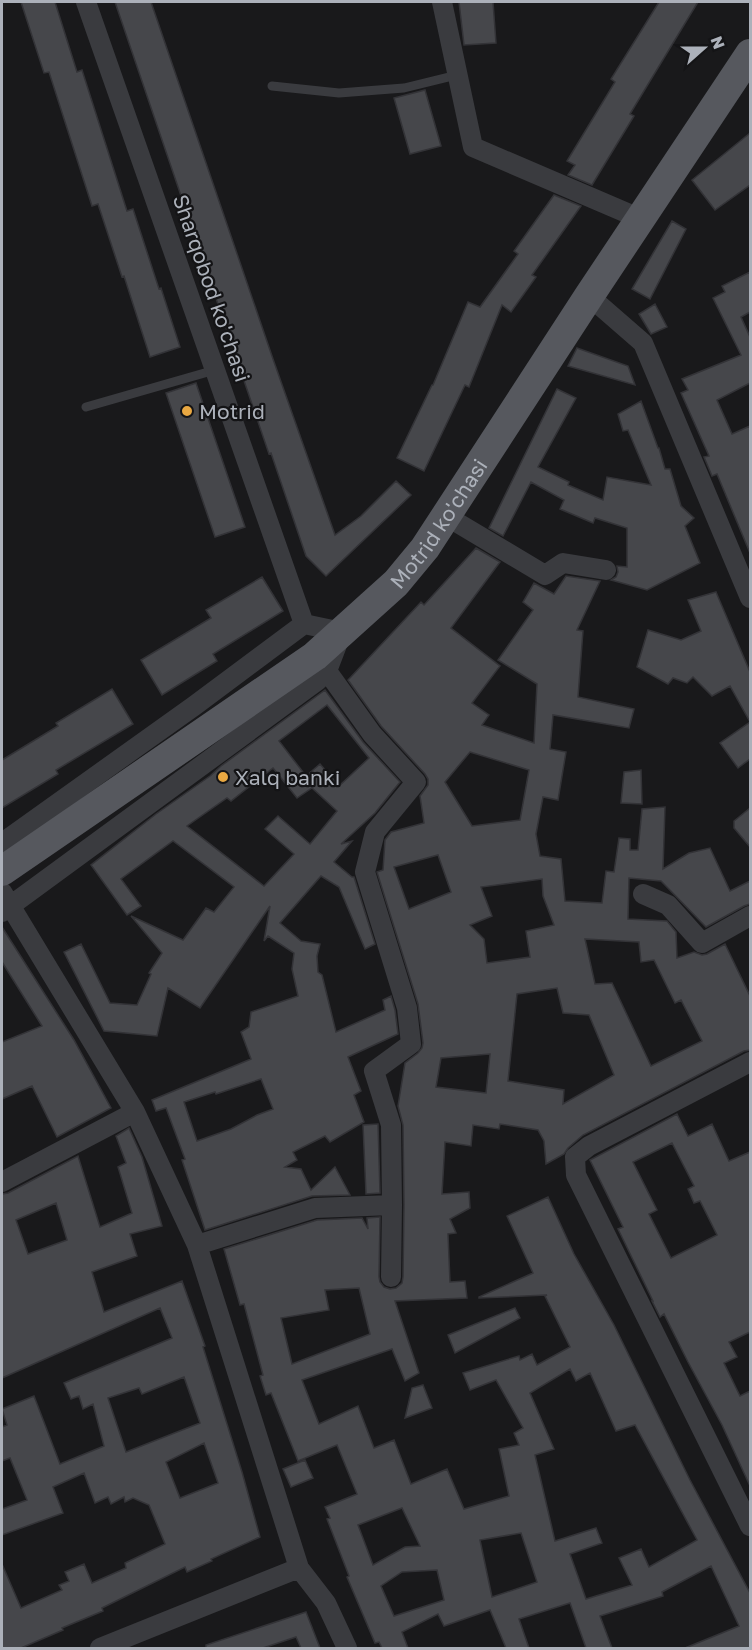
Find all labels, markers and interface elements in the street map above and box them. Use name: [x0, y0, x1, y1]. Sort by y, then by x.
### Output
north arrow: [674, 18, 734, 78]
text: N: [706, 33, 730, 52]
street label: Sharqobod ko'chasi: [168, 191, 256, 385]
place label: Motrid: [199, 398, 265, 424]
marker: Motrid: [180, 404, 194, 418]
street label: Motrid ko'chasi: [384, 454, 493, 594]
place label: Xalq banki: [235, 764, 340, 790]
marker: Xalq banki: [216, 770, 230, 784]

